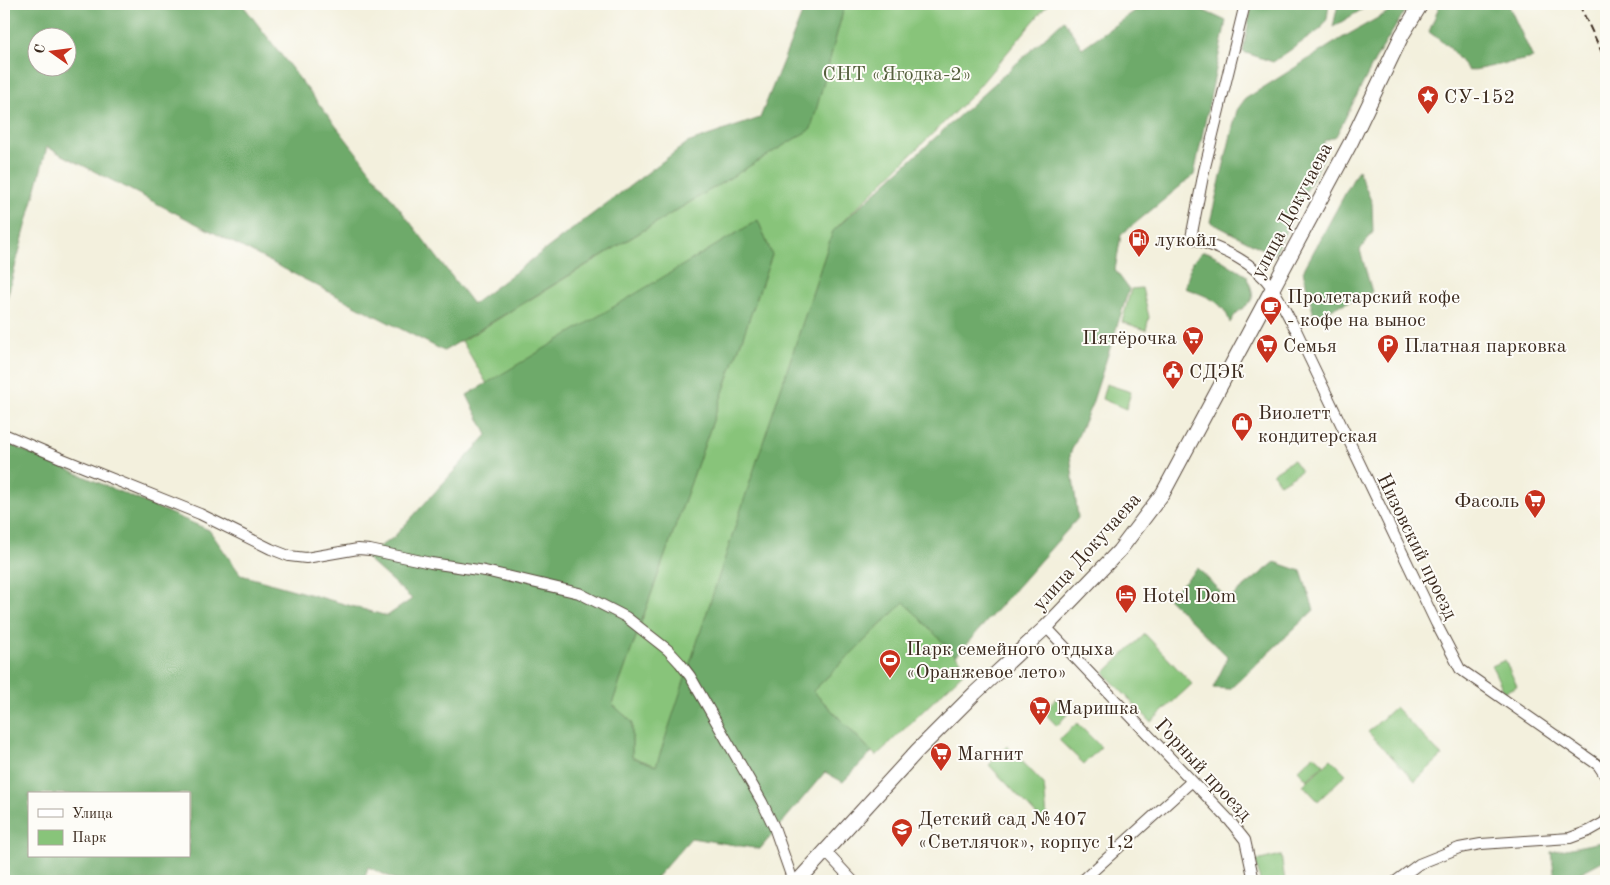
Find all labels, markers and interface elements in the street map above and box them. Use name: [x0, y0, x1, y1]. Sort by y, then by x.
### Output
north arrow: [28, 28, 78, 78]
text: С: [32, 43, 48, 55]
park label: СНТ «Ягодка-2»: [823, 65, 972, 85]
place icon: СУ-152: [1416, 84, 1440, 115]
place label: СУ-152: [1444, 88, 1515, 108]
street label: улица Докучаева: [1249, 140, 1337, 282]
fuel station icon: лукойл: [1127, 227, 1151, 258]
place label: лукойл: [1155, 231, 1216, 251]
place label: Пролетарский кофе - кофе на вынос: [1287, 288, 1460, 331]
cafe icon: Пролетарский кофе - кофе на вынос: [1259, 295, 1283, 326]
supermarket icon: Пятёрочка: [1181, 325, 1205, 356]
place label: Пятёрочка: [1082, 329, 1177, 349]
supermarket icon: Семья: [1255, 333, 1279, 364]
parking icon: Платная парковка: [1376, 333, 1400, 364]
place label: Семья: [1283, 337, 1337, 357]
place label: Платная парковка: [1404, 337, 1567, 357]
public building icon: СДЭК: [1161, 359, 1185, 390]
place label: СДЭК: [1189, 363, 1245, 383]
place label: Виолетт кондитерская: [1258, 404, 1378, 447]
shop icon: Виолетт кондитерская: [1230, 411, 1254, 442]
street label: Низовский проезд: [1372, 471, 1460, 623]
supermarket icon: Фасоль: [1523, 488, 1547, 519]
street label: улица Докучаева: [1030, 490, 1145, 615]
place label: Фасоль: [1454, 492, 1519, 512]
hotel icon: Hotel Dom: [1114, 583, 1138, 614]
place label: Hotel Dom: [1142, 587, 1236, 607]
place label: Парк семейного отдыха «Оранжевое лето»: [906, 640, 1114, 683]
sports icon: Парк семейного отдыха «Оранжевое лето»: [878, 648, 902, 679]
supermarket icon: Маришка: [1028, 695, 1052, 726]
place label: Маришка: [1056, 699, 1139, 719]
street label: Горный проезд: [1150, 716, 1255, 825]
supermarket icon: Магнит: [929, 741, 953, 772]
place label: Магнит: [957, 745, 1024, 765]
legend: [28, 792, 190, 858]
text: Улица: [72, 807, 113, 822]
place label: Детский сад №407 «Светлячок», корпус 1,2: [918, 810, 1134, 853]
school or university icon: Детский сад №407 «Светлячок», корпус 1,2: [890, 817, 914, 848]
text: Парк: [72, 831, 107, 846]

